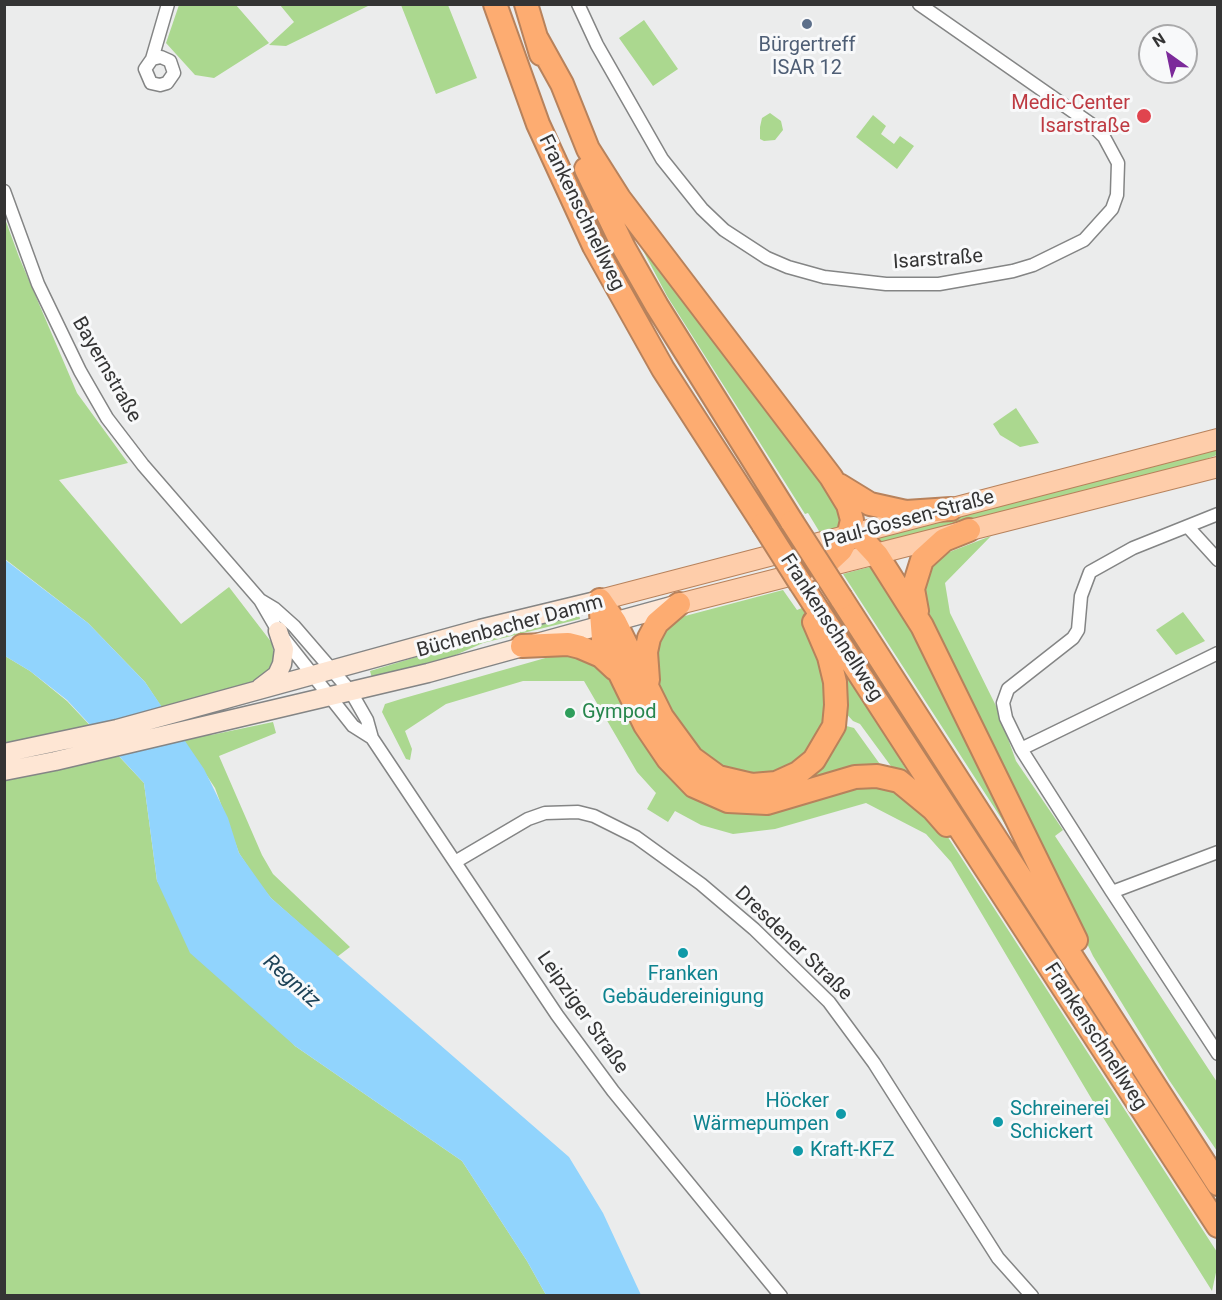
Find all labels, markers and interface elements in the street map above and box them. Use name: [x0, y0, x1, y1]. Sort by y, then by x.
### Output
marker: Bürgertreff ISAR 12: [800, 17, 814, 31]
north arrow: [1138, 24, 1198, 84]
text: N: [1149, 29, 1169, 51]
place label: Bürgertreff ISAR 12: [759, 34, 855, 81]
place label: Medic-Center Isarstraße: [1011, 92, 1130, 139]
marker: Medic-Center Isarstraße: [1135, 107, 1153, 125]
street label: Frankenschnellweg: [533, 131, 629, 295]
street label: Isarstraße: [892, 245, 984, 275]
street label: Bayernstraße: [66, 313, 146, 427]
street label: Paul-Gossen-Straße: [821, 486, 997, 554]
street label: Frankenschnellweg: [774, 550, 888, 706]
street label: Büchenbacher Damm: [414, 591, 606, 663]
place label: Gympod: [582, 701, 657, 725]
marker: Gympod: [563, 706, 577, 720]
street label: Dresdener Straße: [729, 882, 857, 1006]
marker: Franken Gebäudereinigung: [676, 946, 690, 960]
street label: Leipziger Straße: [531, 947, 633, 1079]
water label: Regnitz: [257, 950, 325, 1014]
street label: Frankenschnellweg: [1038, 959, 1152, 1115]
place label: Franken Gebäudereinigung: [602, 963, 764, 1010]
place label: Höcker Wärmepumpen: [693, 1090, 829, 1137]
place label: Schreinerei Schickert: [1010, 1098, 1109, 1145]
marker: Höcker Wärmepumpen: [834, 1107, 848, 1121]
marker: Schreinerei Schickert: [991, 1115, 1005, 1129]
place label: Kraft-KFZ: [810, 1139, 894, 1163]
marker: Kraft-KFZ: [791, 1144, 805, 1158]

